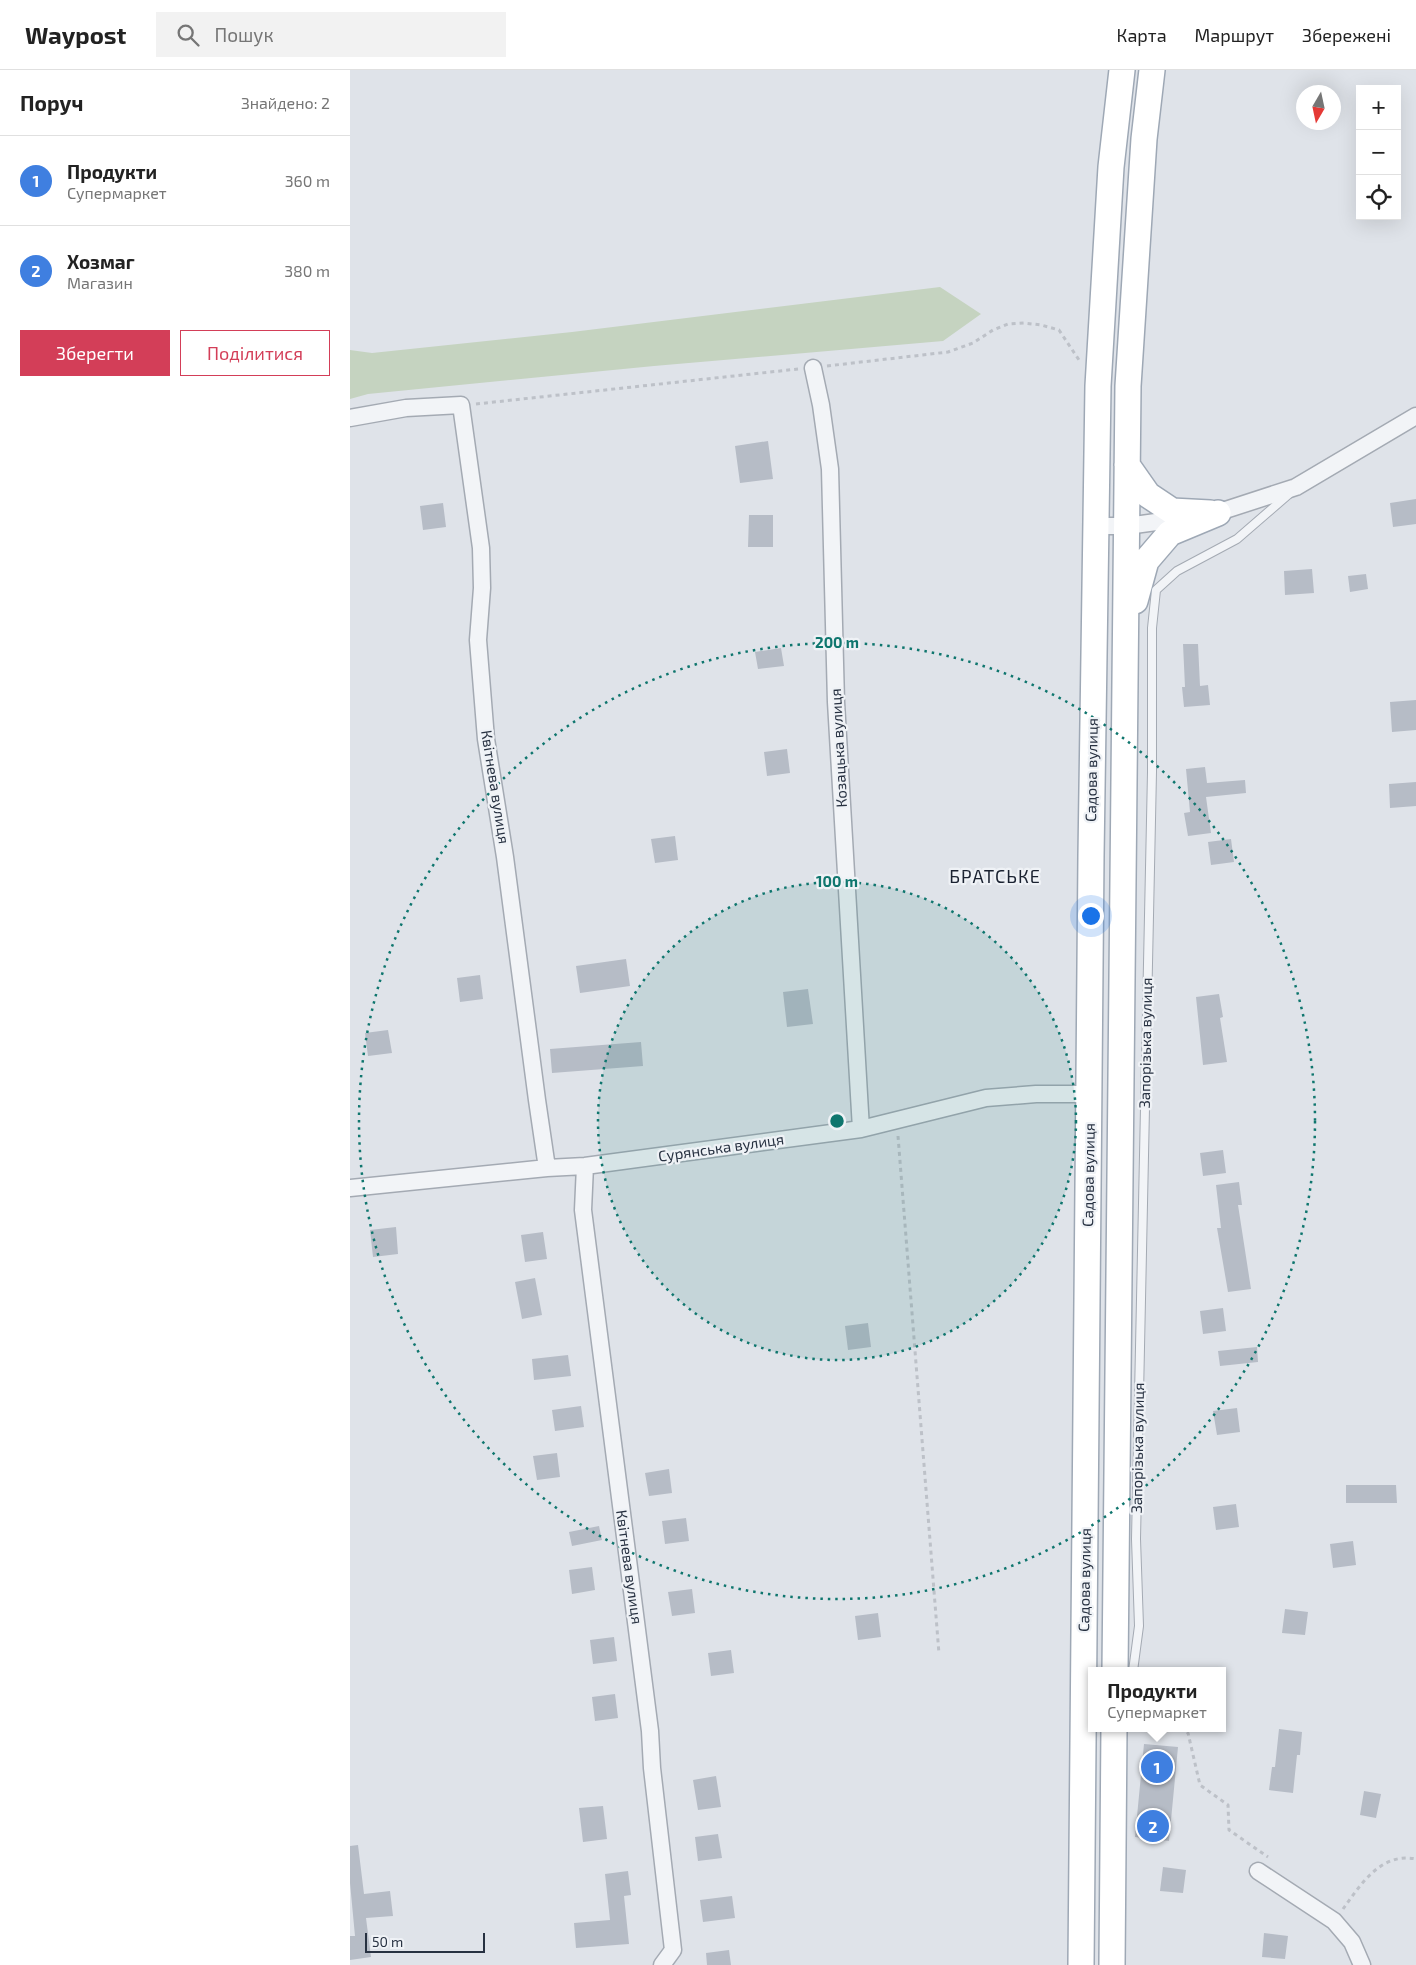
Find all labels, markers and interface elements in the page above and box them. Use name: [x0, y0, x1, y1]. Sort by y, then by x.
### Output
search box: [156, 12, 506, 57]
text: Waypost: [25, 20, 126, 49]
icon: search: [174, 21, 202, 49]
text: Пошук: [214, 23, 274, 46]
text: Карта: [1117, 24, 1167, 46]
text: Маршрут: [1195, 24, 1274, 46]
text: Збережені: [1302, 24, 1391, 46]
north arrow: [1296, 85, 1341, 130]
map controls: [1356, 85, 1401, 220]
button: +: [1356, 85, 1401, 130]
text: Поруч: [20, 90, 83, 115]
text: Знайдено: 2: [241, 93, 330, 112]
button: −: [1356, 130, 1401, 175]
text: Продукти: [67, 160, 157, 183]
text: 1: [33, 171, 39, 190]
text: 360 m: [285, 171, 330, 190]
button: locate: [1356, 175, 1401, 220]
text: Супермаркет: [67, 183, 166, 202]
text: Хозмаг: [67, 250, 135, 273]
text: 2: [31, 261, 41, 280]
text: 380 m: [284, 261, 330, 280]
text: Магазин: [67, 273, 133, 292]
button: Зберегти: [20, 330, 170, 376]
button: Поділитися: [180, 330, 330, 376]
text: 200 m: [815, 633, 859, 651]
street label: Козацька вулиця: [826, 688, 851, 808]
street label: Садова вулиця: [1081, 718, 1102, 822]
street label: Квітнева вулиця: [477, 729, 514, 845]
district label: БРАТСЬКЕ: [949, 865, 1041, 887]
text: 100 m: [816, 872, 858, 890]
your location: [1078, 903, 1104, 929]
street label: Запорізька вулиця: [1135, 977, 1156, 1109]
centre of rings: [828, 1112, 846, 1130]
street label: Садова вулиця: [1078, 1123, 1099, 1227]
street label: Сурянська вулиця: [657, 1129, 785, 1166]
street label: Запорізька вулиця: [1127, 1382, 1148, 1514]
street label: Квітнева вулиця: [612, 1509, 647, 1625]
street label: Садова вулиця: [1074, 1528, 1095, 1632]
popup: [1088, 1667, 1226, 1732]
text: Продукти: [1107, 1679, 1197, 1702]
text: Супермаркет: [1107, 1702, 1207, 1721]
pin: 1: [1141, 1748, 1173, 1786]
pin: 2: [1137, 1807, 1169, 1845]
scale bar: [365, 1930, 485, 1953]
text: 50 m: [372, 1933, 403, 1950]

